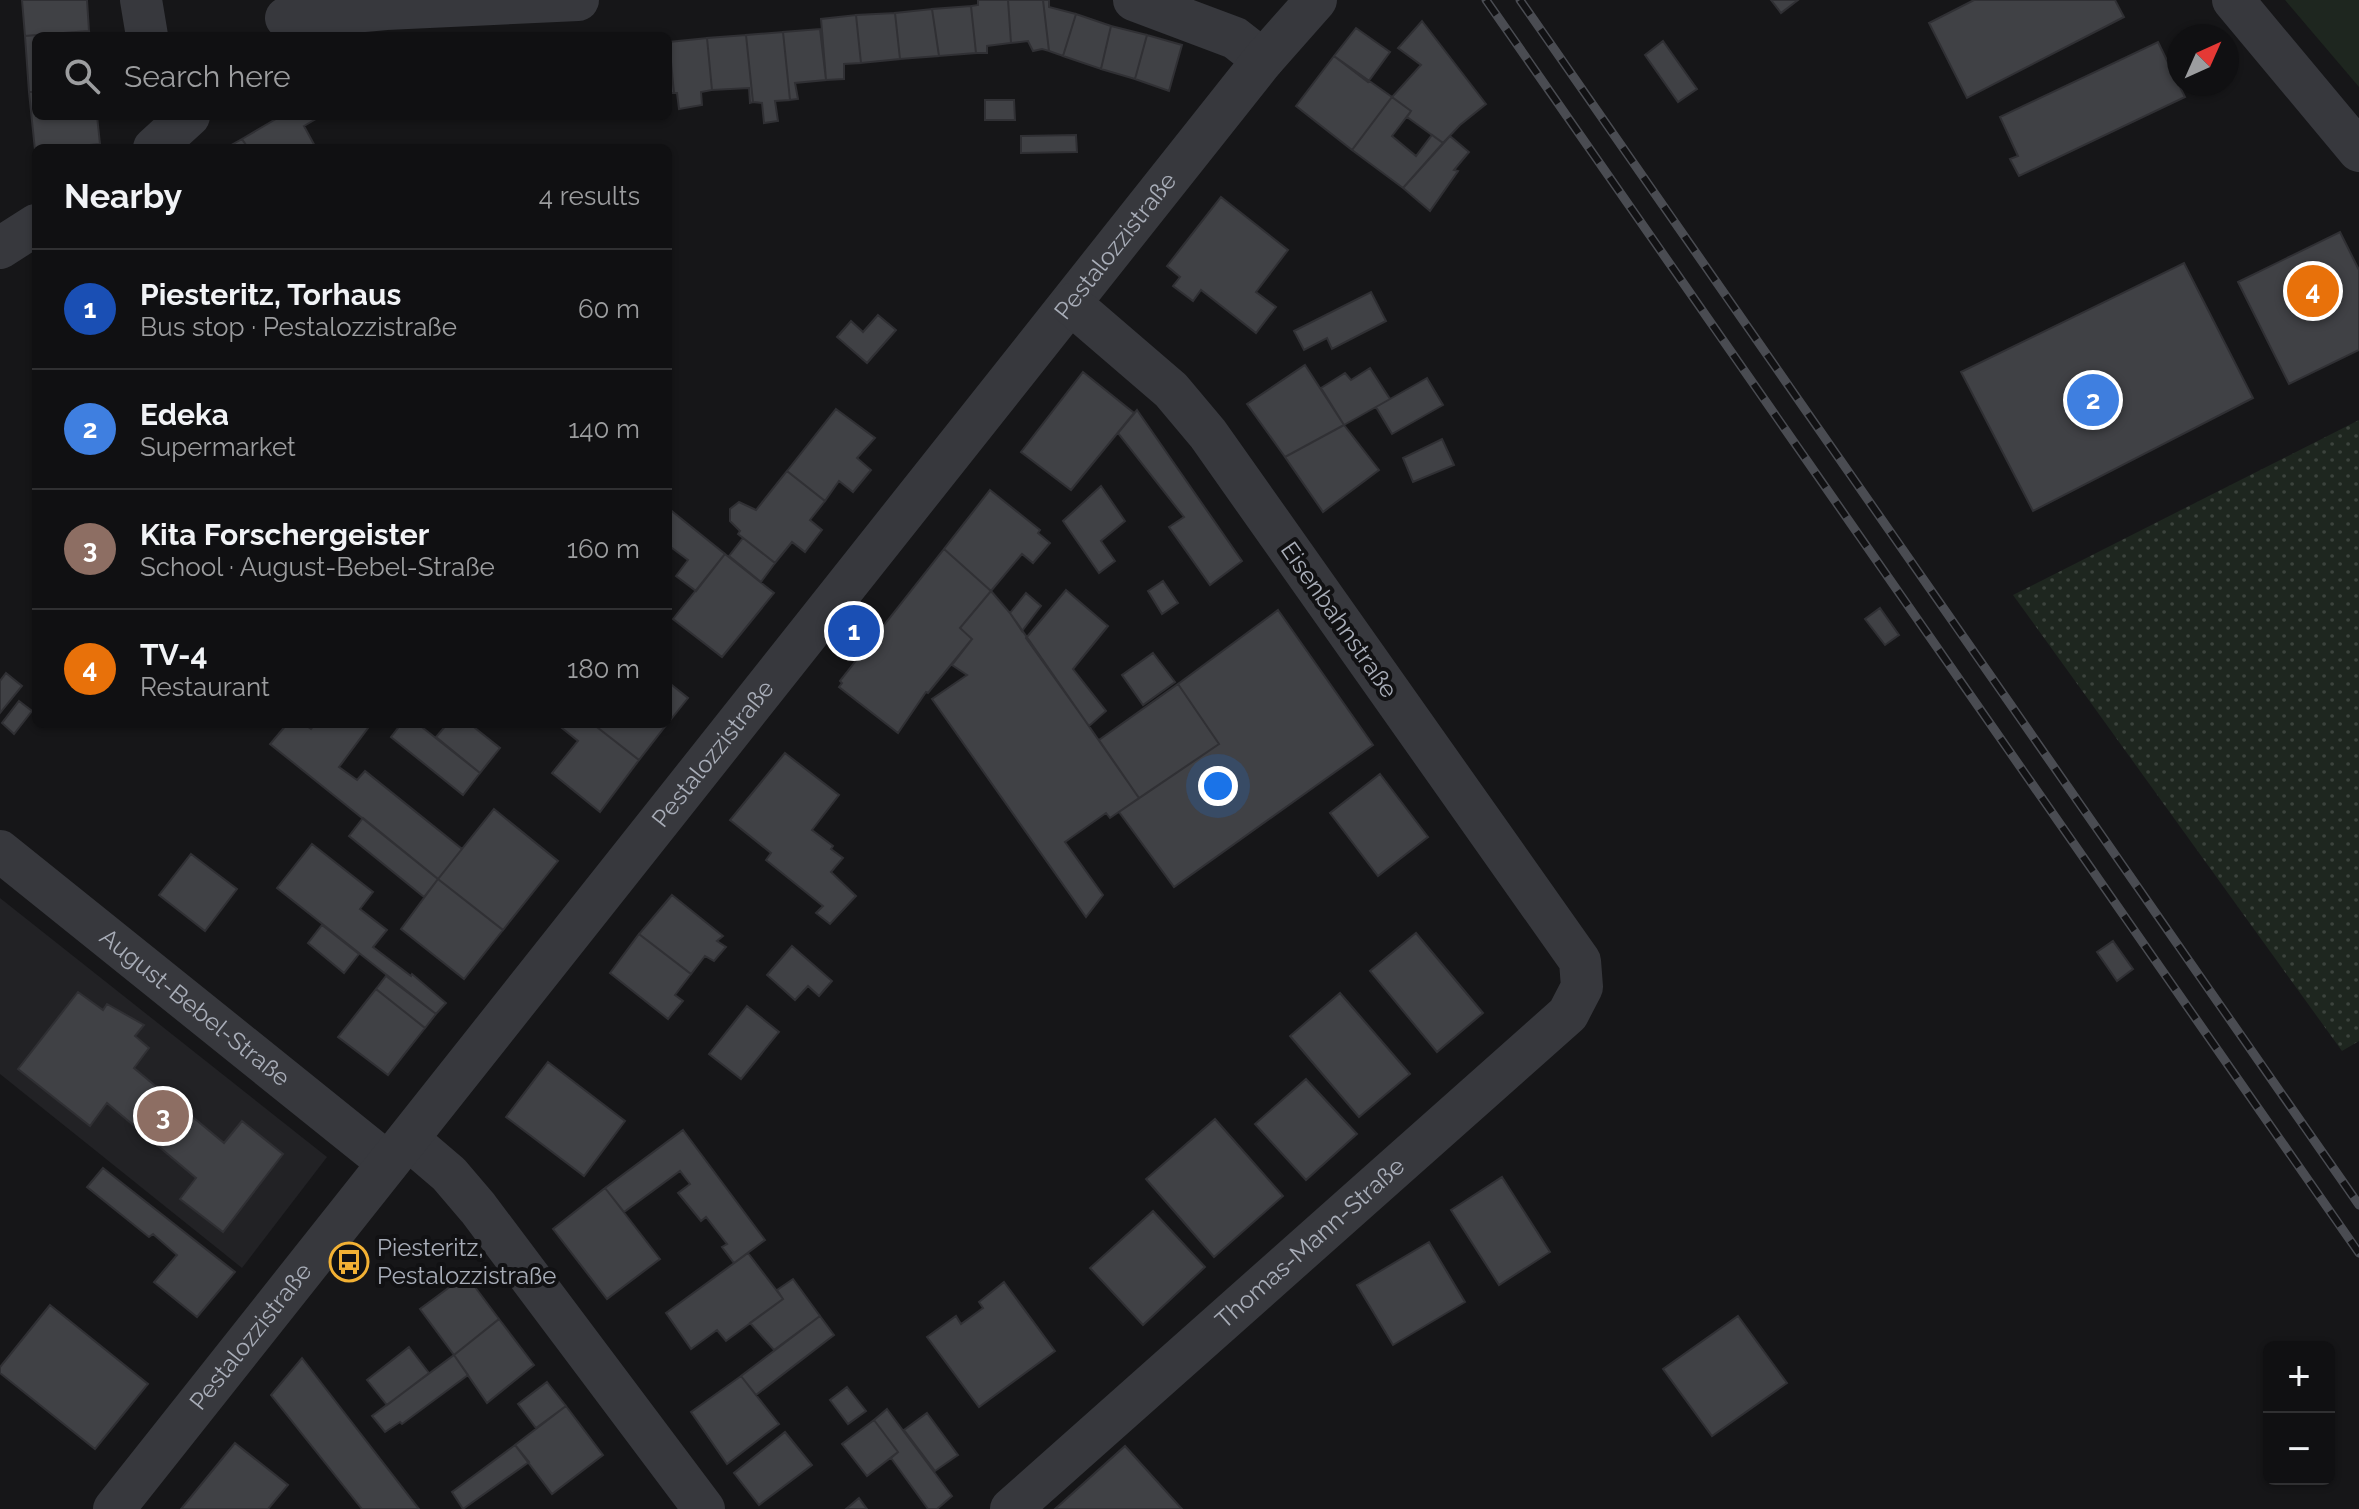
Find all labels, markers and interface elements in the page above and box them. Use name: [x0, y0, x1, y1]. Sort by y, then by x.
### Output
north arrow: [2167, 24, 2239, 96]
search box: [32, 32, 672, 120]
icon: search: [60, 54, 104, 98]
text: Search here: [124, 59, 291, 94]
street label: Pestalozzistraße: [1048, 166, 1182, 325]
text: Nearby: [64, 176, 182, 216]
text: 4 results: [539, 181, 640, 211]
pin: 4: [2287, 261, 2339, 321]
text: Piesteritz, Torhaus: [140, 277, 401, 312]
text: 1: [84, 294, 96, 324]
text: 60 m: [578, 294, 640, 324]
text: Bus stop · Pestalozzistraße: [140, 312, 457, 342]
pin: 2: [2067, 370, 2119, 430]
text: Edeka: [140, 397, 229, 432]
text: 2: [83, 414, 97, 444]
text: 140 m: [568, 414, 640, 444]
text: Supermarket: [140, 432, 296, 462]
text: Kita Forschergeister: [140, 517, 429, 552]
text: 3: [83, 534, 97, 564]
text: 160 m: [567, 534, 640, 564]
street label: Eisenbahnstraße: [1275, 536, 1404, 703]
text: School · August-Bebel-Straße: [140, 552, 495, 582]
pin: 1: [828, 601, 880, 661]
text: TV-4: [140, 637, 208, 672]
text: 4: [83, 654, 97, 684]
text: 180 m: [567, 654, 640, 684]
text: Restaurant: [140, 672, 270, 702]
street label: Pestalozzistraße: [645, 674, 780, 833]
your location: [1198, 766, 1238, 806]
street label: August-Bebel-Straße: [94, 922, 296, 1092]
pin: 3: [137, 1086, 189, 1146]
street label: Thomas-Mann-Straße: [1209, 1151, 1410, 1335]
place label: Piesteritz, Pestalozzistraße: [377, 1233, 556, 1290]
bus stop icon: Piesteritz, Pestalozzistraße: [328, 1241, 370, 1283]
street label: Pestalozzistraße: [183, 1257, 317, 1416]
map controls: [2263, 1341, 2335, 1485]
button: +: [2263, 1341, 2335, 1413]
button: −: [2263, 1413, 2335, 1485]

